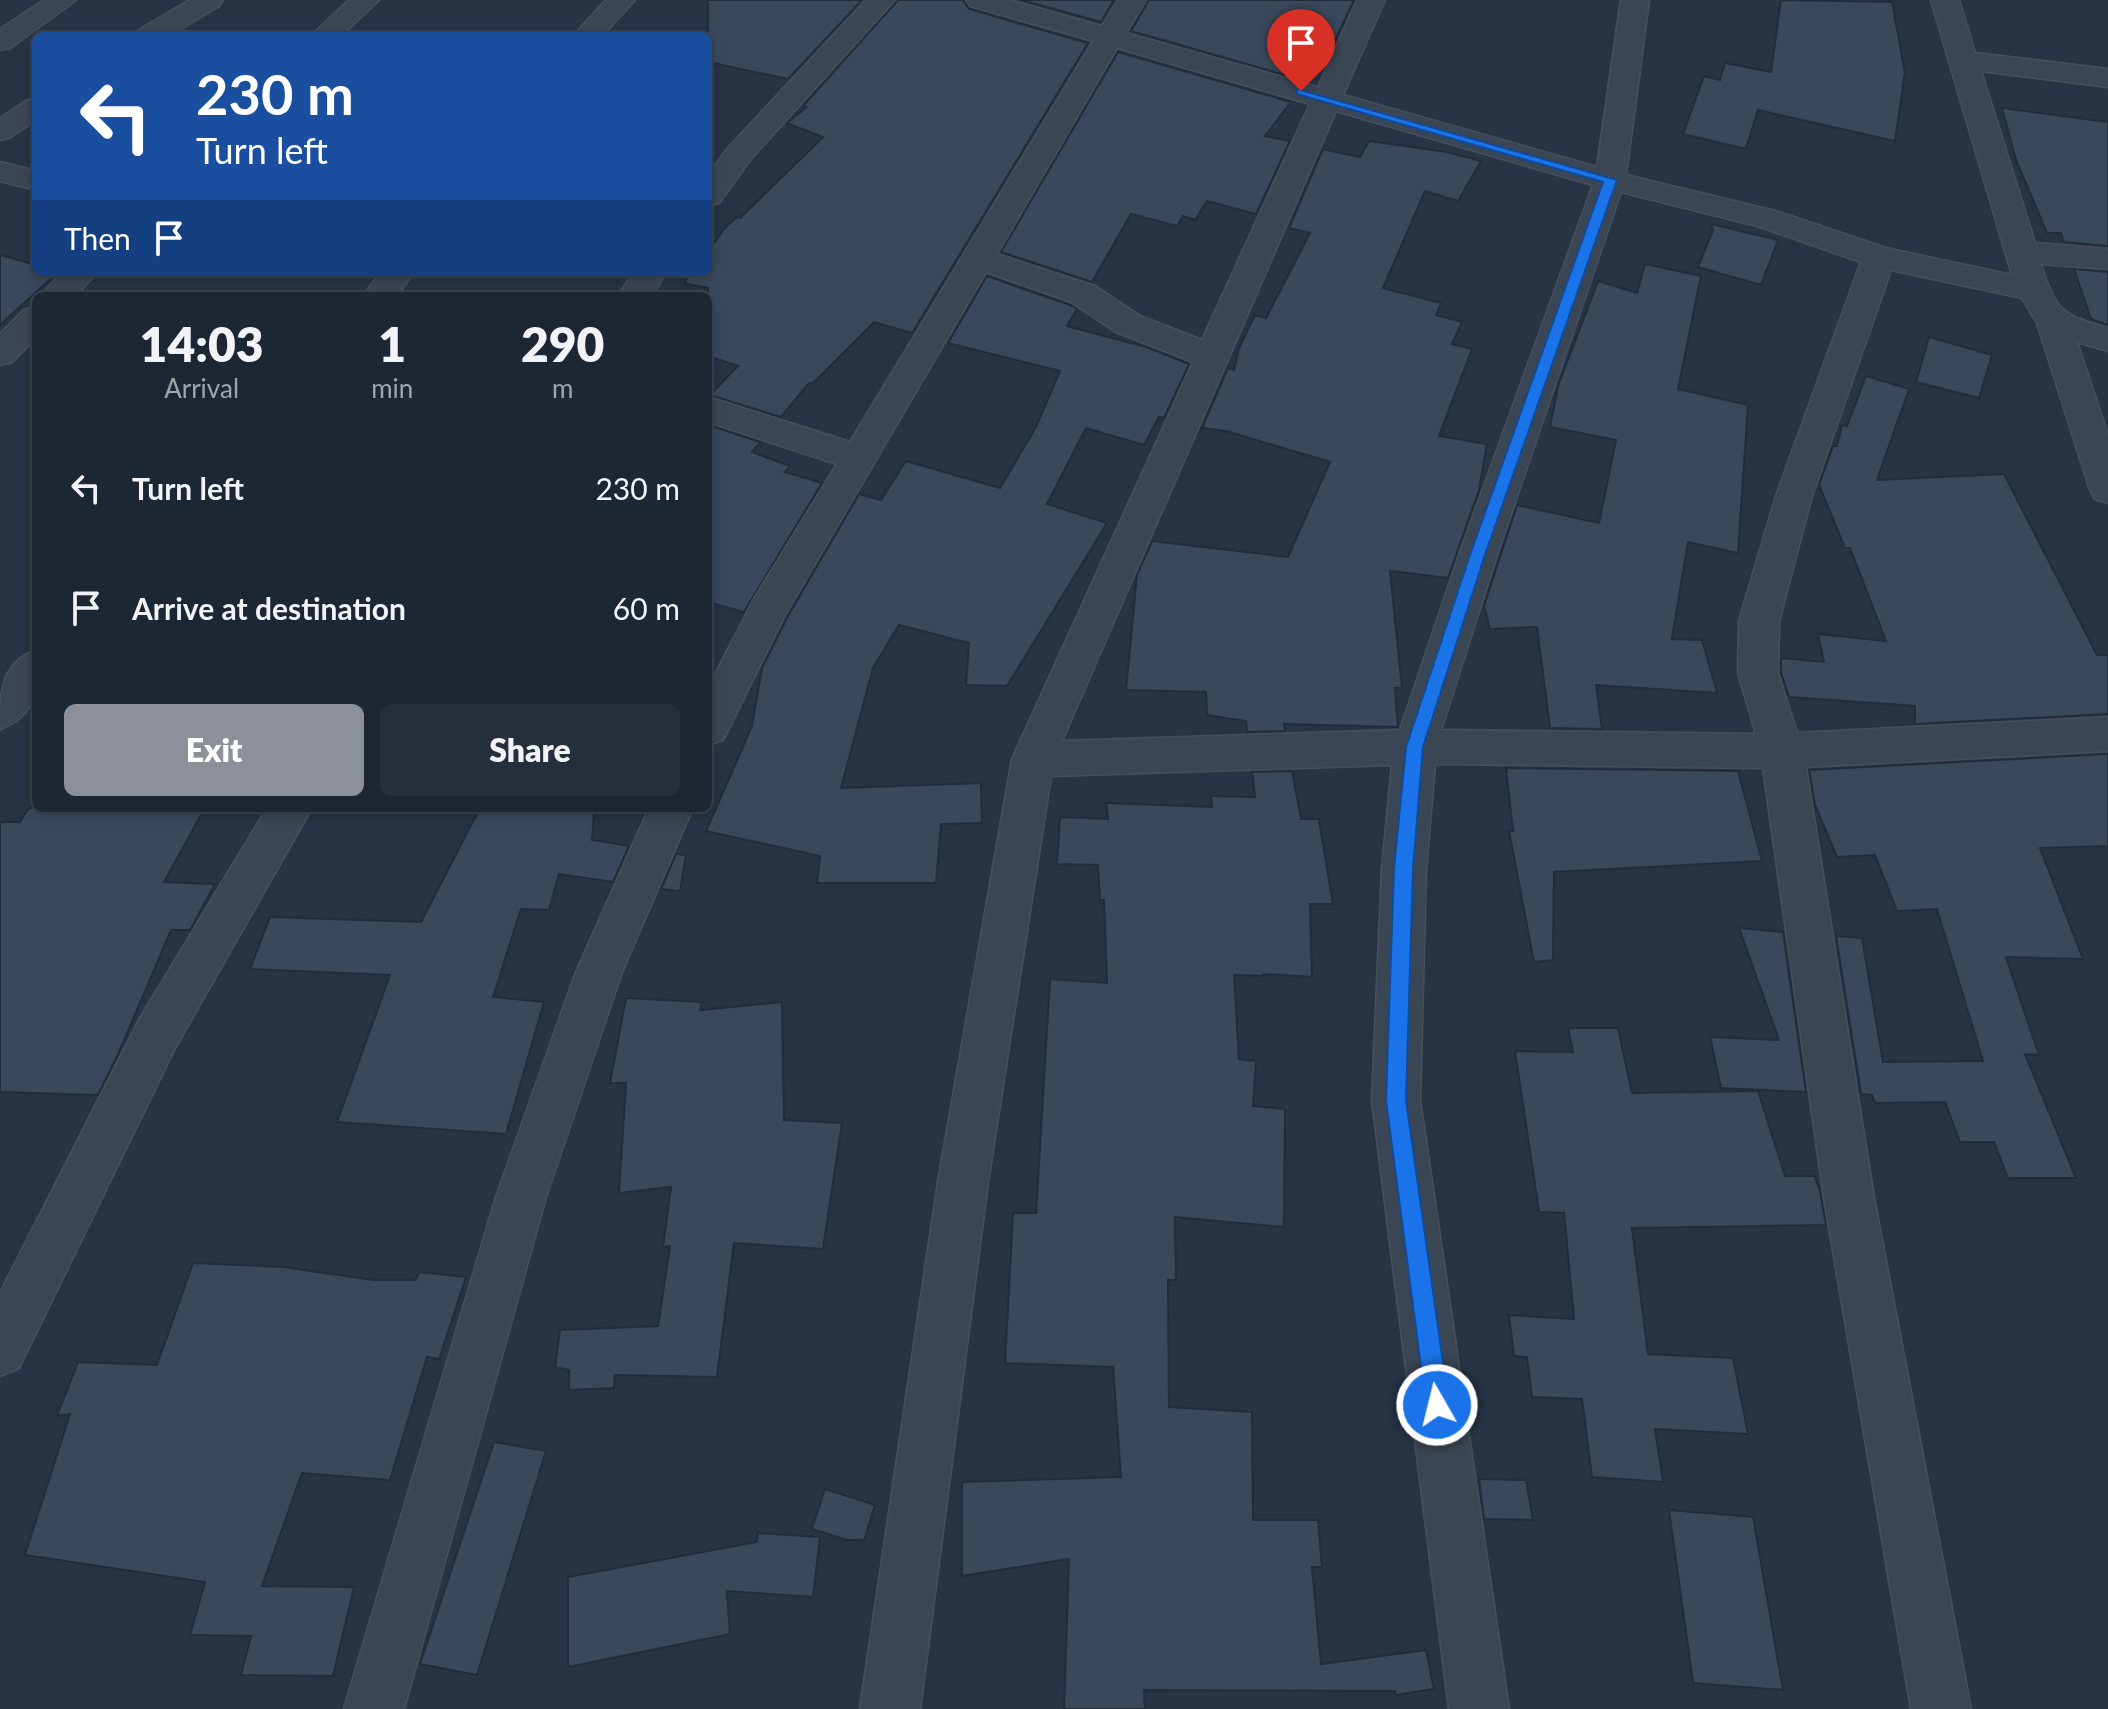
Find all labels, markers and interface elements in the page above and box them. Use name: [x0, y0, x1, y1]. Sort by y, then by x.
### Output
pin: [1267, 9, 1335, 91]
icon: arrive: [1279, 21, 1323, 65]
text: 230 m: [196, 60, 354, 127]
icon: left: [64, 64, 168, 168]
text: Turn left: [196, 128, 328, 172]
icon: arrive: [147, 216, 191, 260]
text: Then: [64, 220, 131, 256]
text: 14:03: [140, 315, 264, 372]
text: 1: [378, 315, 406, 372]
text: 290: [521, 315, 604, 372]
text: Arrival: [164, 372, 239, 404]
text: min: [371, 372, 413, 404]
text: m: [552, 372, 573, 404]
icon: left: [64, 466, 108, 510]
text: Turn left: [132, 470, 244, 506]
text: 230 m: [595, 470, 680, 506]
icon: arrive: [64, 586, 108, 630]
text: Arrive at destination: [132, 590, 406, 626]
text: 60 m: [613, 590, 680, 626]
button: Exit: [64, 704, 364, 796]
button: Share: [380, 704, 680, 796]
position arrow: [1395, 1363, 1479, 1447]

